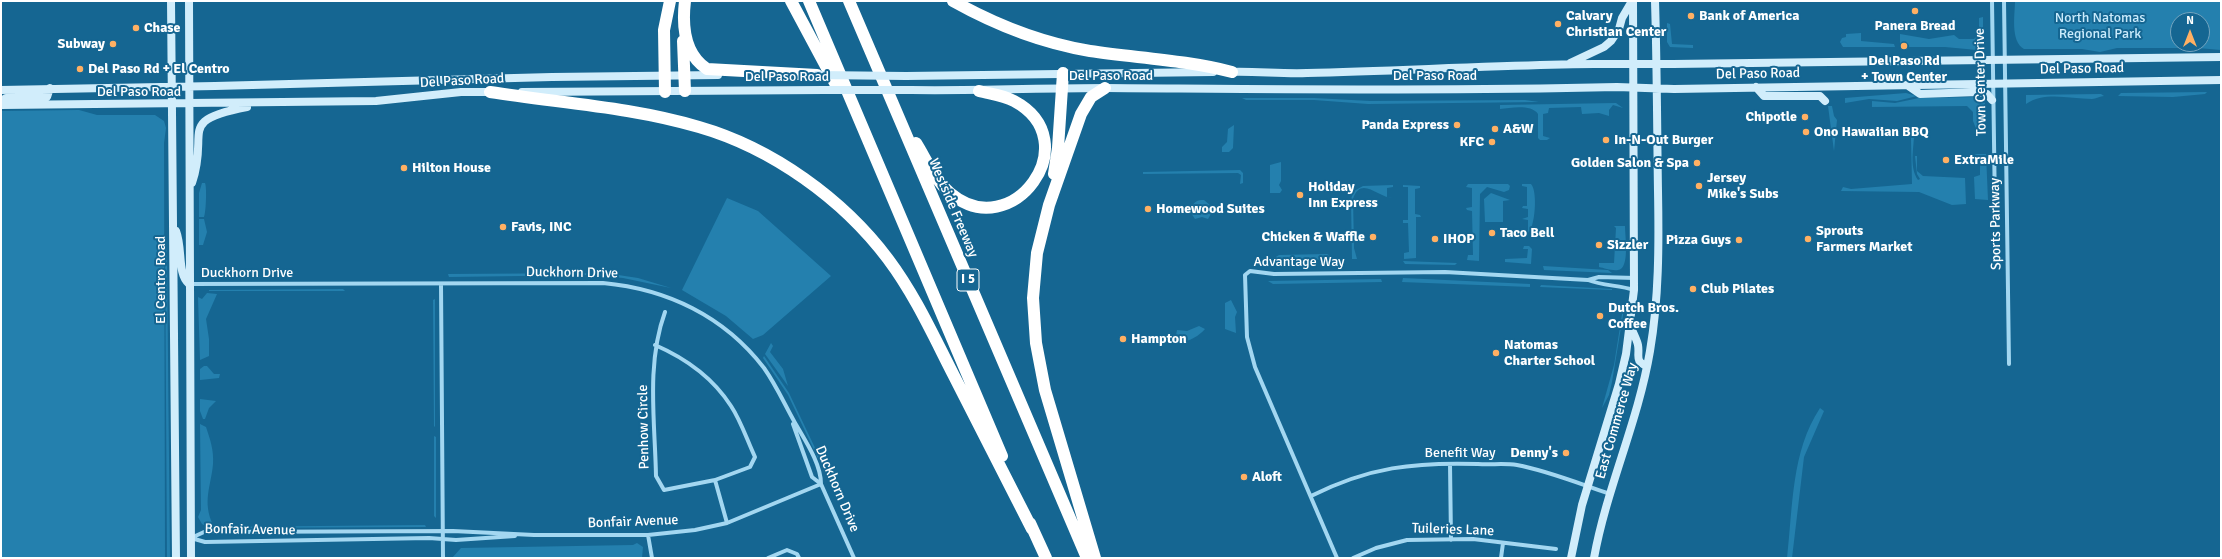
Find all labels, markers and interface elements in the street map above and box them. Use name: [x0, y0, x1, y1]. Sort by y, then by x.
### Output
marker: Panera Bread: [1910, 6, 1920, 16]
place label: Calvary Christian Center: [1566, 8, 1666, 40]
place label: Bank of America: [1699, 8, 1799, 24]
park label: North Natomas Regional Park: [2055, 10, 2145, 42]
marker: Bank of America: [1686, 11, 1696, 21]
north arrow: [2170, 12, 2210, 52]
text: N: [2186, 14, 2194, 27]
place label: Panera Bread: [1875, 18, 1955, 34]
marker: Calvary Christian Center: [1553, 19, 1563, 29]
place label: Chase: [144, 20, 180, 36]
marker: Chase: [131, 23, 141, 33]
street label: Town Center Drive: [1972, 28, 1990, 136]
place label: Subway: [58, 36, 105, 52]
marker: Subway: [108, 39, 118, 49]
marker: Del Paso Rd + Town Center: [1899, 41, 1909, 51]
place label: Del Paso Rd + Town Center: [1861, 53, 1947, 86]
street label: Del Paso Road: [2040, 60, 2124, 78]
place label: Del Paso Rd + El Centro: [88, 61, 230, 77]
marker: Del Paso Rd + El Centro: [75, 64, 85, 74]
street label: Del Paso Road: [1716, 65, 1800, 83]
street label: Del Paso Road: [1069, 68, 1153, 84]
street label: Del Paso Road: [1393, 68, 1477, 84]
street label: Del Paso Road: [745, 69, 829, 85]
street label: Del Paso Road: [419, 70, 505, 92]
street label: Del Paso Road: [97, 84, 181, 100]
place label: Chipotle: [1745, 109, 1797, 125]
marker: Chipotle: [1800, 112, 1810, 122]
place label: Panda Express: [1361, 117, 1449, 133]
marker: Panda Express: [1452, 120, 1462, 130]
place label: A&W: [1503, 121, 1534, 137]
marker: A&W: [1490, 124, 1500, 134]
place label: Ono Hawaiian BBQ: [1814, 124, 1929, 140]
marker: Ono Hawaiian BBQ: [1801, 127, 1811, 137]
place label: In-N-Out Burger: [1614, 132, 1713, 148]
place label: KFC: [1459, 134, 1484, 150]
marker: In-N-Out Burger: [1601, 135, 1611, 145]
marker: KFC: [1487, 137, 1497, 147]
place label: ExtraMile: [1954, 152, 2014, 168]
place label: Golden Salon & Spa: [1571, 155, 1689, 171]
marker: ExtraMile: [1941, 155, 1951, 165]
street label: Westside Freeway: [925, 156, 981, 260]
marker: Golden Salon & Spa: [1692, 158, 1702, 168]
place label: Hilton House: [412, 160, 491, 176]
marker: Hilton House: [399, 163, 409, 173]
place label: Jersey Mike's Subs: [1707, 170, 1779, 202]
street label: Sports Parkway: [1987, 178, 2005, 270]
place label: Holiday Inn Express: [1308, 179, 1378, 212]
marker: Jersey Mike's Subs: [1694, 181, 1704, 191]
marker: Holiday Inn Express: [1295, 190, 1305, 200]
place label: Homewood Suites: [1156, 201, 1265, 217]
marker: Homewood Suites: [1143, 204, 1153, 214]
place label: Favis, INC: [511, 219, 572, 235]
marker: Favis, INC: [498, 222, 508, 232]
place label: Sprouts Farmers Market: [1816, 223, 1912, 256]
place label: Taco Bell: [1500, 225, 1554, 241]
marker: Taco Bell: [1487, 228, 1497, 238]
place label: Chicken & Waffle: [1261, 229, 1365, 245]
place label: IHOP: [1443, 231, 1475, 247]
marker: Chicken & Waffle: [1368, 232, 1378, 242]
place label: Pizza Guys: [1666, 232, 1731, 248]
marker: IHOP: [1430, 234, 1440, 244]
marker: Sprouts Farmers Market: [1803, 234, 1813, 244]
marker: Pizza Guys: [1734, 235, 1744, 245]
street label: El Centro Road: [153, 236, 169, 324]
place label: Sizzler: [1607, 237, 1648, 253]
marker: Sizzler: [1594, 240, 1604, 250]
street label: Advantage Way: [1253, 254, 1345, 270]
street label: Duckhorn Drive: [526, 264, 618, 282]
street label: Duckhorn Drive: [201, 265, 293, 281]
road number: I 5: [957, 269, 979, 291]
place label: Club Pilates: [1701, 281, 1774, 297]
marker: Club Pilates: [1688, 284, 1698, 294]
place label: Dutch Bros. Coffee: [1608, 300, 1679, 332]
marker: Dutch Bros. Coffee: [1595, 311, 1605, 321]
place label: Hampton: [1131, 331, 1187, 347]
marker: Hampton: [1118, 334, 1128, 344]
place label: Natomas Charter School: [1504, 337, 1595, 370]
marker: Natomas Charter School: [1491, 348, 1501, 358]
street label: East Commerce Way: [1592, 361, 1642, 481]
street label: Penhow Circle: [635, 384, 653, 470]
street label: Duckhorn Drive: [811, 443, 863, 535]
street label: Benefit Way: [1424, 445, 1496, 461]
place label: Denny's: [1510, 445, 1558, 461]
marker: Denny's: [1561, 448, 1571, 458]
place label: Aloft: [1252, 469, 1282, 485]
marker: Aloft: [1239, 472, 1249, 482]
street label: Bonfair Avenue: [587, 512, 679, 532]
street label: Tuileries Lane: [1412, 520, 1494, 540]
street label: Bonfair Avenue: [204, 521, 296, 539]

